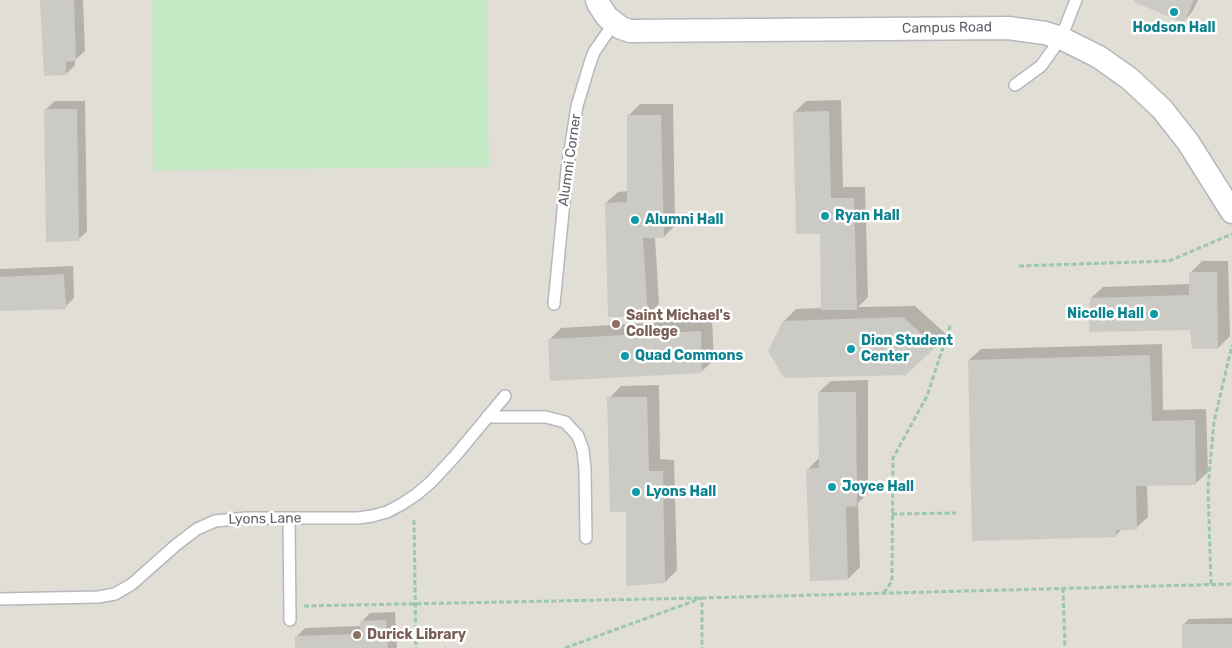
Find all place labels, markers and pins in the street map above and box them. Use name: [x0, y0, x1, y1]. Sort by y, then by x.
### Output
marker: Hodson Hall: [1168, 6, 1180, 18]
place label: Hodson Hall: [1133, 20, 1215, 36]
place label: Ryan Hall: [835, 208, 900, 224]
marker: Ryan Hall: [819, 210, 831, 222]
place label: Alumni Hall: [645, 212, 724, 228]
marker: Alumni Hall: [629, 214, 641, 226]
place label: Nicolle Hall: [1067, 306, 1144, 322]
place label: Saint Michael's College: [626, 308, 730, 341]
marker: Nicolle Hall: [1148, 308, 1160, 320]
marker: Saint Michael's College: [610, 318, 622, 330]
place label: Dion Student Center: [861, 333, 953, 366]
marker: Dion Student Center: [845, 343, 857, 355]
place label: Quad Commons: [635, 348, 743, 364]
marker: Quad Commons: [619, 350, 631, 362]
place label: Joyce Hall: [842, 479, 914, 495]
marker: Joyce Hall: [826, 481, 838, 493]
place label: Lyons Hall: [646, 484, 716, 500]
marker: Lyons Hall: [630, 486, 642, 498]
place label: Durick Library: [367, 627, 466, 643]
marker: Durick Library: [351, 629, 363, 641]

